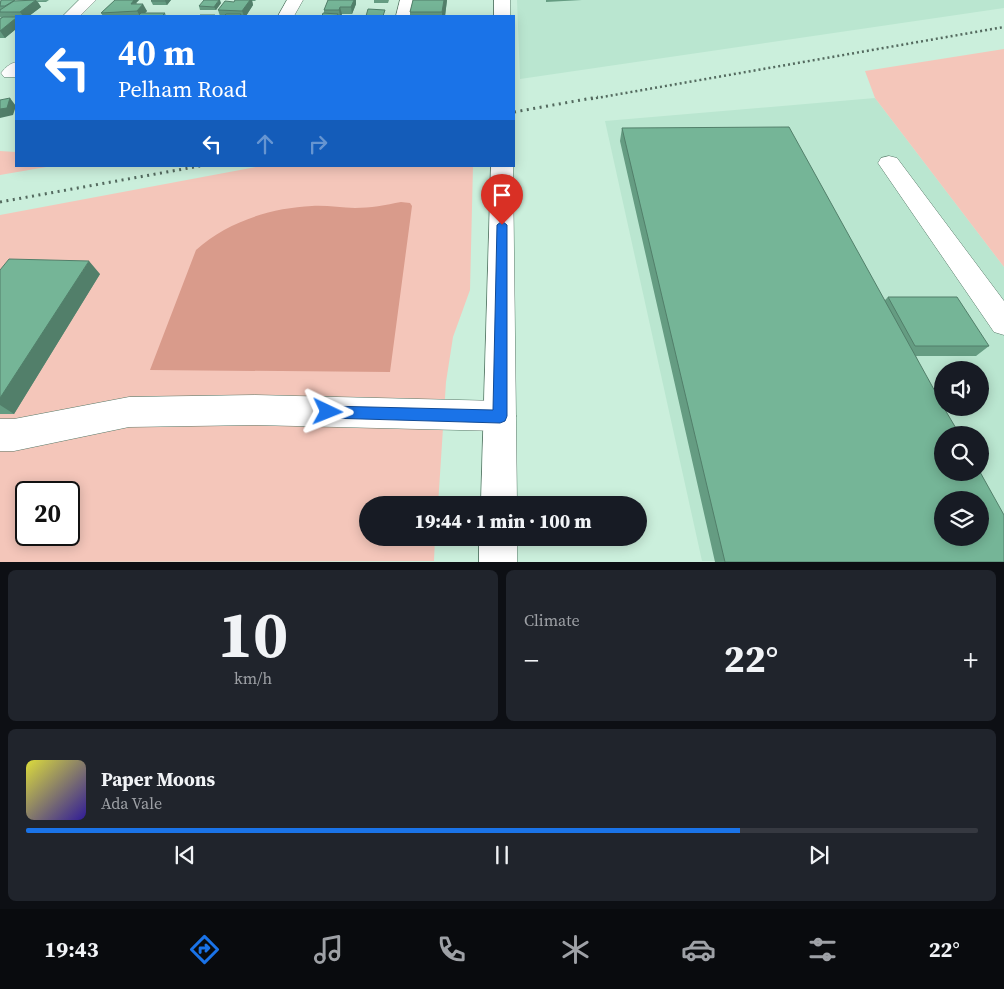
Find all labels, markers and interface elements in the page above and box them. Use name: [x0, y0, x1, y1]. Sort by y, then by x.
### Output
text: 40 m: [118, 29, 195, 77]
icon: left: [35, 35, 100, 100]
text: Pelham Road: [118, 74, 247, 104]
icon: left: [198, 130, 226, 158]
icon: ahead: [251, 130, 279, 158]
icon: right: [304, 130, 332, 158]
pin: [481, 174, 523, 225]
icon: arrive: [488, 181, 516, 209]
map controls: [934, 361, 989, 546]
button: sound: [934, 361, 989, 416]
position arrow: [301, 385, 353, 437]
button: search: [934, 426, 989, 481]
speed limit sign: 20: [15, 481, 80, 546]
button: layers: [934, 491, 989, 546]
text: 19:44 · 1 min · 100 m: [414, 508, 592, 534]
text: 10: [218, 590, 288, 679]
text: Climate: [524, 609, 580, 631]
text: 22°: [724, 633, 778, 685]
text: −: [524, 641, 539, 679]
text: +: [963, 641, 978, 679]
text: km/h: [234, 667, 272, 689]
text: Paper Moons: [101, 766, 215, 792]
text: Ada Vale: [101, 792, 162, 814]
icon: previous: [171, 841, 199, 869]
icon: pause: [488, 841, 516, 869]
icon: next: [805, 841, 833, 869]
icon: directions: [187, 932, 222, 967]
icon: music: [311, 932, 346, 967]
icon: phone: [434, 932, 469, 967]
icon: climate: [558, 932, 593, 967]
icon: car: [681, 932, 716, 967]
icon: filters: [805, 932, 840, 967]
text: 19:43: [44, 934, 99, 964]
text: 22°: [929, 934, 960, 964]

